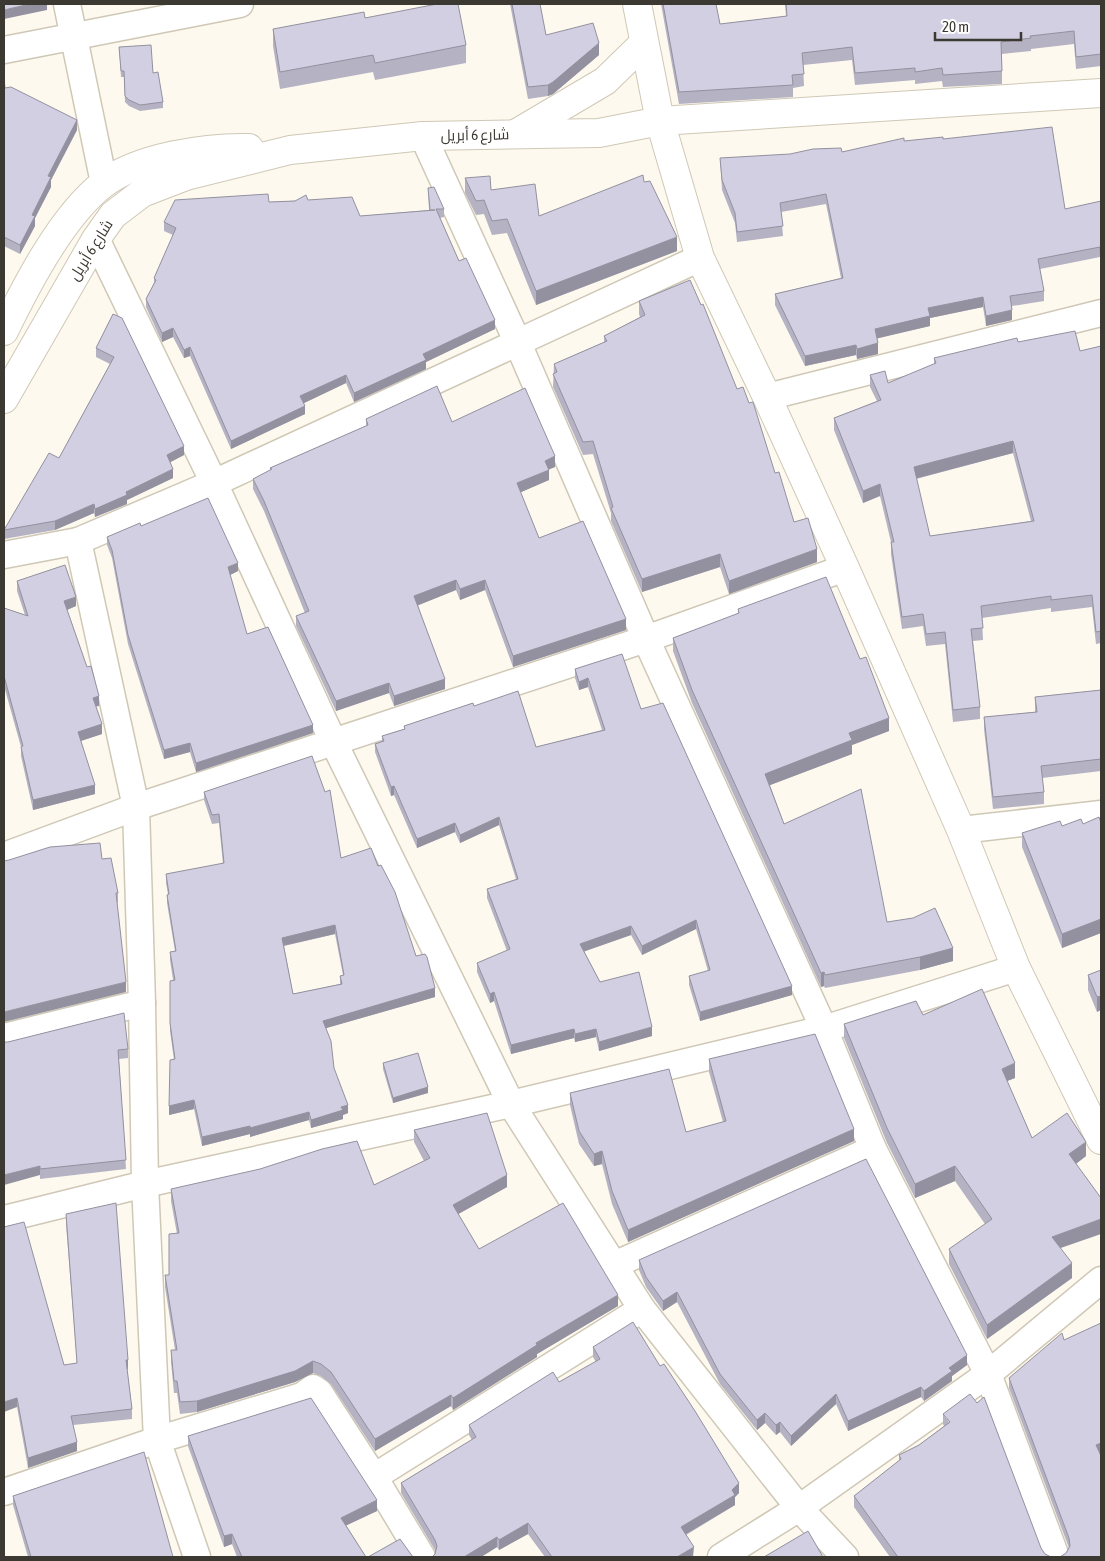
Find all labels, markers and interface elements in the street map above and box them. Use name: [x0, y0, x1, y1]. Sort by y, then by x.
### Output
scale bar: [935, 10, 1021, 42]
text: 20 m: [942, 18, 969, 35]
street label: شارع 6 أبريل: [441, 124, 509, 147]
street label: شارع 6 أبريل: [64, 216, 118, 285]

